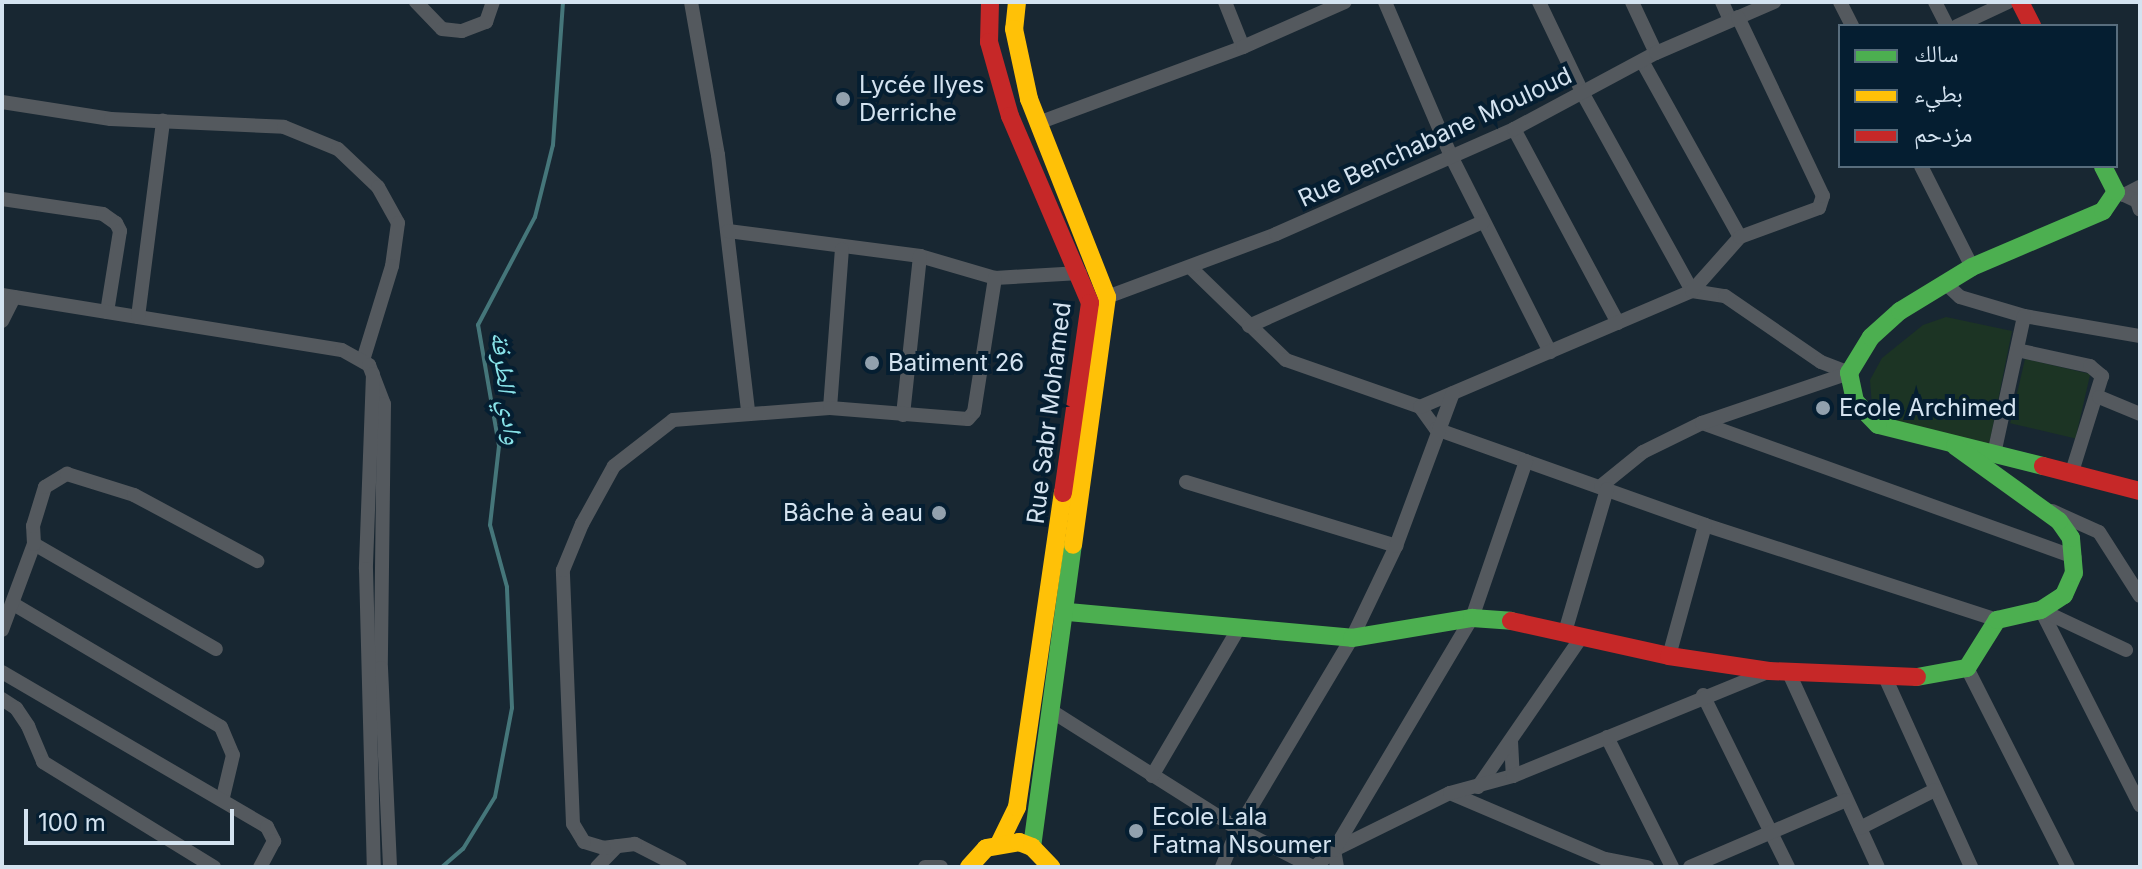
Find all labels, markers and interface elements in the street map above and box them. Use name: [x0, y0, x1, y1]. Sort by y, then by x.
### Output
legend: [1838, 24, 2118, 168]
text: سالك: [1914, 39, 1959, 68]
street label: Rue Benchabane Mouloud: [1294, 61, 1576, 213]
place label: Lycée Ilyes Derriche: [859, 71, 984, 127]
text: بطيء: [1914, 79, 1963, 108]
marker: Lycée Ilyes Derriche: [834, 90, 852, 108]
text: مزدحم: [1914, 119, 1973, 148]
street label: Rue Sabr Mohamed: [1021, 300, 1077, 526]
water label: وادي الطرفة: [485, 330, 529, 446]
place label: Batiment 26: [888, 349, 1024, 377]
marker: Batiment 26: [863, 354, 881, 372]
place label: Ecole Archimed: [1839, 394, 2017, 422]
marker: Ecole Archimed: [1814, 399, 1832, 417]
place label: Bâche à eau: [783, 499, 923, 527]
marker: Bâche à eau: [930, 504, 948, 522]
scale bar: [28, 793, 238, 843]
place label: Ecole Lala Fatma Nsoumer: [1152, 803, 1332, 859]
text: 100 m: [38, 808, 106, 837]
marker: Ecole Lala Fatma Nsoumer: [1127, 822, 1145, 840]

